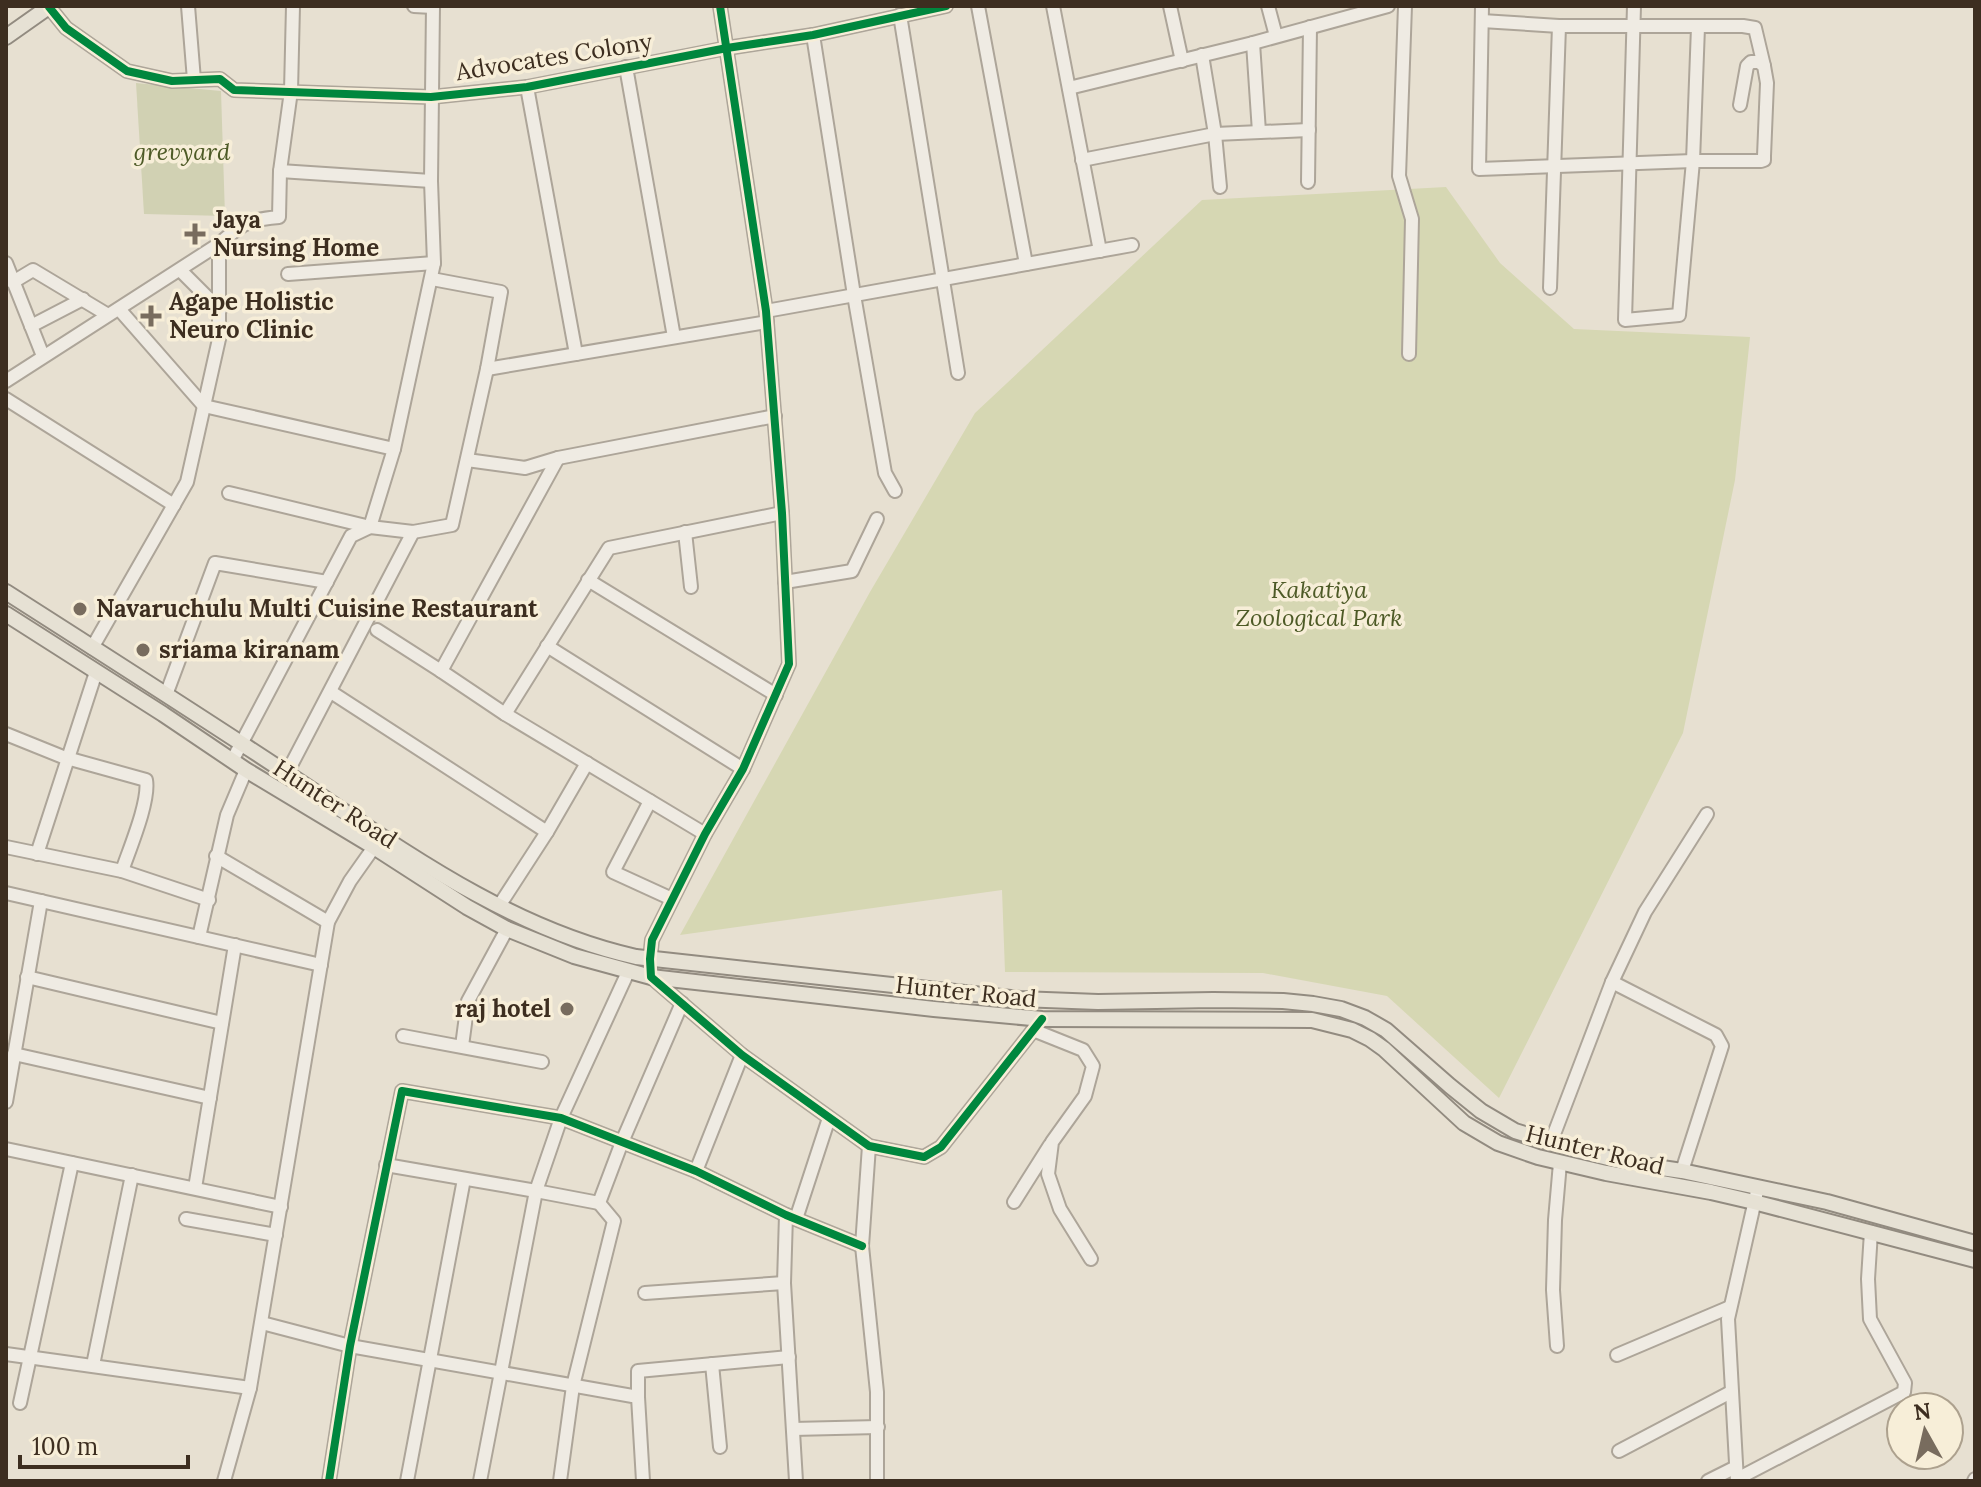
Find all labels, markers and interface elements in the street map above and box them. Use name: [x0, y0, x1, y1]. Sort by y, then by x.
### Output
street label: Advocates Colony: [453, 26, 655, 87]
park label: grevyard: [134, 136, 231, 167]
place label: Jaya Nursing Home: [213, 204, 379, 263]
marker: Jaya Nursing Home: [184, 223, 206, 245]
place label: Agape Holistic Neuro Clinic: [169, 286, 334, 345]
marker: Agape Holistic Neuro Clinic: [140, 305, 162, 327]
park label: Kakatiya Zoological Park: [1235, 574, 1403, 633]
place label: Navaruchulu Multi Cuisine Restaurant: [96, 593, 539, 624]
marker: Navaruchulu Multi Cuisine Restaurant: [71, 600, 89, 618]
place label: sriama kiranam: [159, 634, 340, 665]
marker: sriama kiranam: [134, 641, 152, 659]
street label: Hunter Road: [267, 752, 403, 855]
street label: Hunter Road: [894, 969, 1038, 1014]
place label: raj hotel: [455, 993, 551, 1024]
marker: raj hotel: [558, 1000, 576, 1018]
street label: Hunter Road: [1523, 1117, 1668, 1182]
north arrow: [1885, 1391, 1965, 1471]
text: N: [1912, 1396, 1933, 1426]
scale bar: [20, 1419, 188, 1469]
text: 100 m: [32, 1431, 98, 1462]

